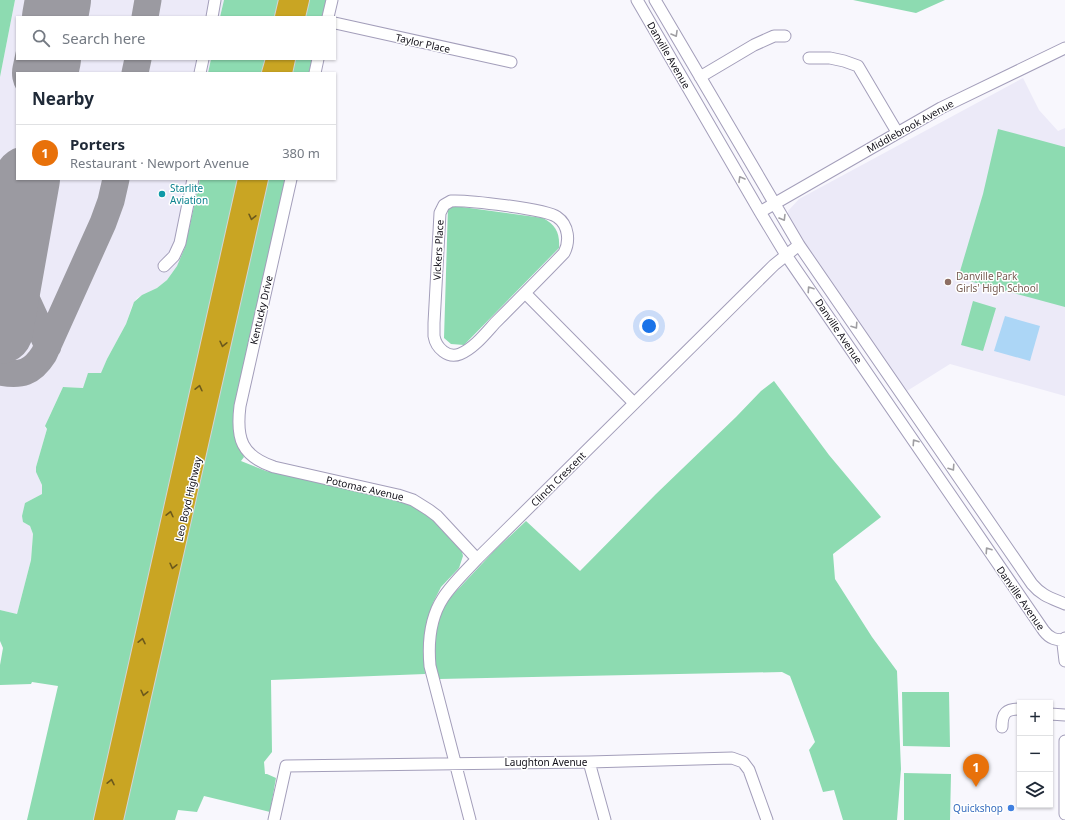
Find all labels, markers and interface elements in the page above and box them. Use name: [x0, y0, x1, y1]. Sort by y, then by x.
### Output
search box: [16, 16, 336, 60]
street label: Danville Avenue: [644, 19, 694, 91]
icon: search: [30, 27, 52, 49]
text: Search here: [62, 28, 145, 48]
street label: Taylor Place: [394, 30, 452, 56]
one-way arrow: [670, 30, 677, 37]
text: Nearby: [32, 87, 94, 110]
street label: Middlebrook Avenue: [864, 96, 956, 156]
text: Porters: [70, 134, 125, 154]
text: 1: [41, 144, 49, 162]
text: 380 m: [282, 144, 320, 162]
text: Restaurant · Newport Avenue: [70, 154, 249, 172]
one-way arrow: [738, 176, 745, 183]
place label: Starlite Aviation: [170, 181, 208, 207]
marker: Starlite Aviation: [157, 189, 167, 199]
one-way arrow: [248, 214, 256, 220]
one-way arrow: [779, 214, 786, 221]
street label: Vickers Place: [429, 219, 447, 281]
place label: Danville Park Girls' High School: [956, 269, 1038, 295]
street label: Kentucky Drive: [246, 274, 276, 346]
marker: Danville Park Girls' High School: [943, 277, 953, 287]
one-way arrow: [807, 286, 815, 293]
street label: Danville Avenue: [812, 296, 866, 366]
your location: [639, 316, 659, 336]
one-way arrow: [850, 322, 857, 329]
one-way arrow: [219, 341, 227, 347]
one-way arrow: [195, 385, 203, 391]
one-way arrow: [913, 440, 920, 447]
street label: Clinch Crescent: [528, 448, 589, 509]
street label: Leo Boyd Highway: [171, 454, 205, 543]
one-way arrow: [947, 464, 955, 471]
street label: Potomac Avenue: [325, 472, 406, 504]
one-way arrow: [166, 511, 174, 518]
one-way arrow: [985, 547, 993, 554]
one-way arrow: [169, 563, 177, 569]
street label: Danville Avenue: [994, 563, 1049, 633]
one-way arrow: [138, 638, 146, 645]
one-way arrow: [140, 690, 148, 696]
map controls: [1017, 700, 1053, 808]
button: +: [1017, 700, 1053, 736]
button: −: [1017, 736, 1053, 772]
pin: 1: [963, 754, 989, 787]
street label: Laughton Avenue: [505, 755, 588, 769]
button: layers: [1017, 772, 1053, 808]
one-way arrow: [106, 779, 114, 785]
place label: Quickshop: [953, 801, 1003, 815]
marker: Quickshop: [1006, 803, 1016, 813]

